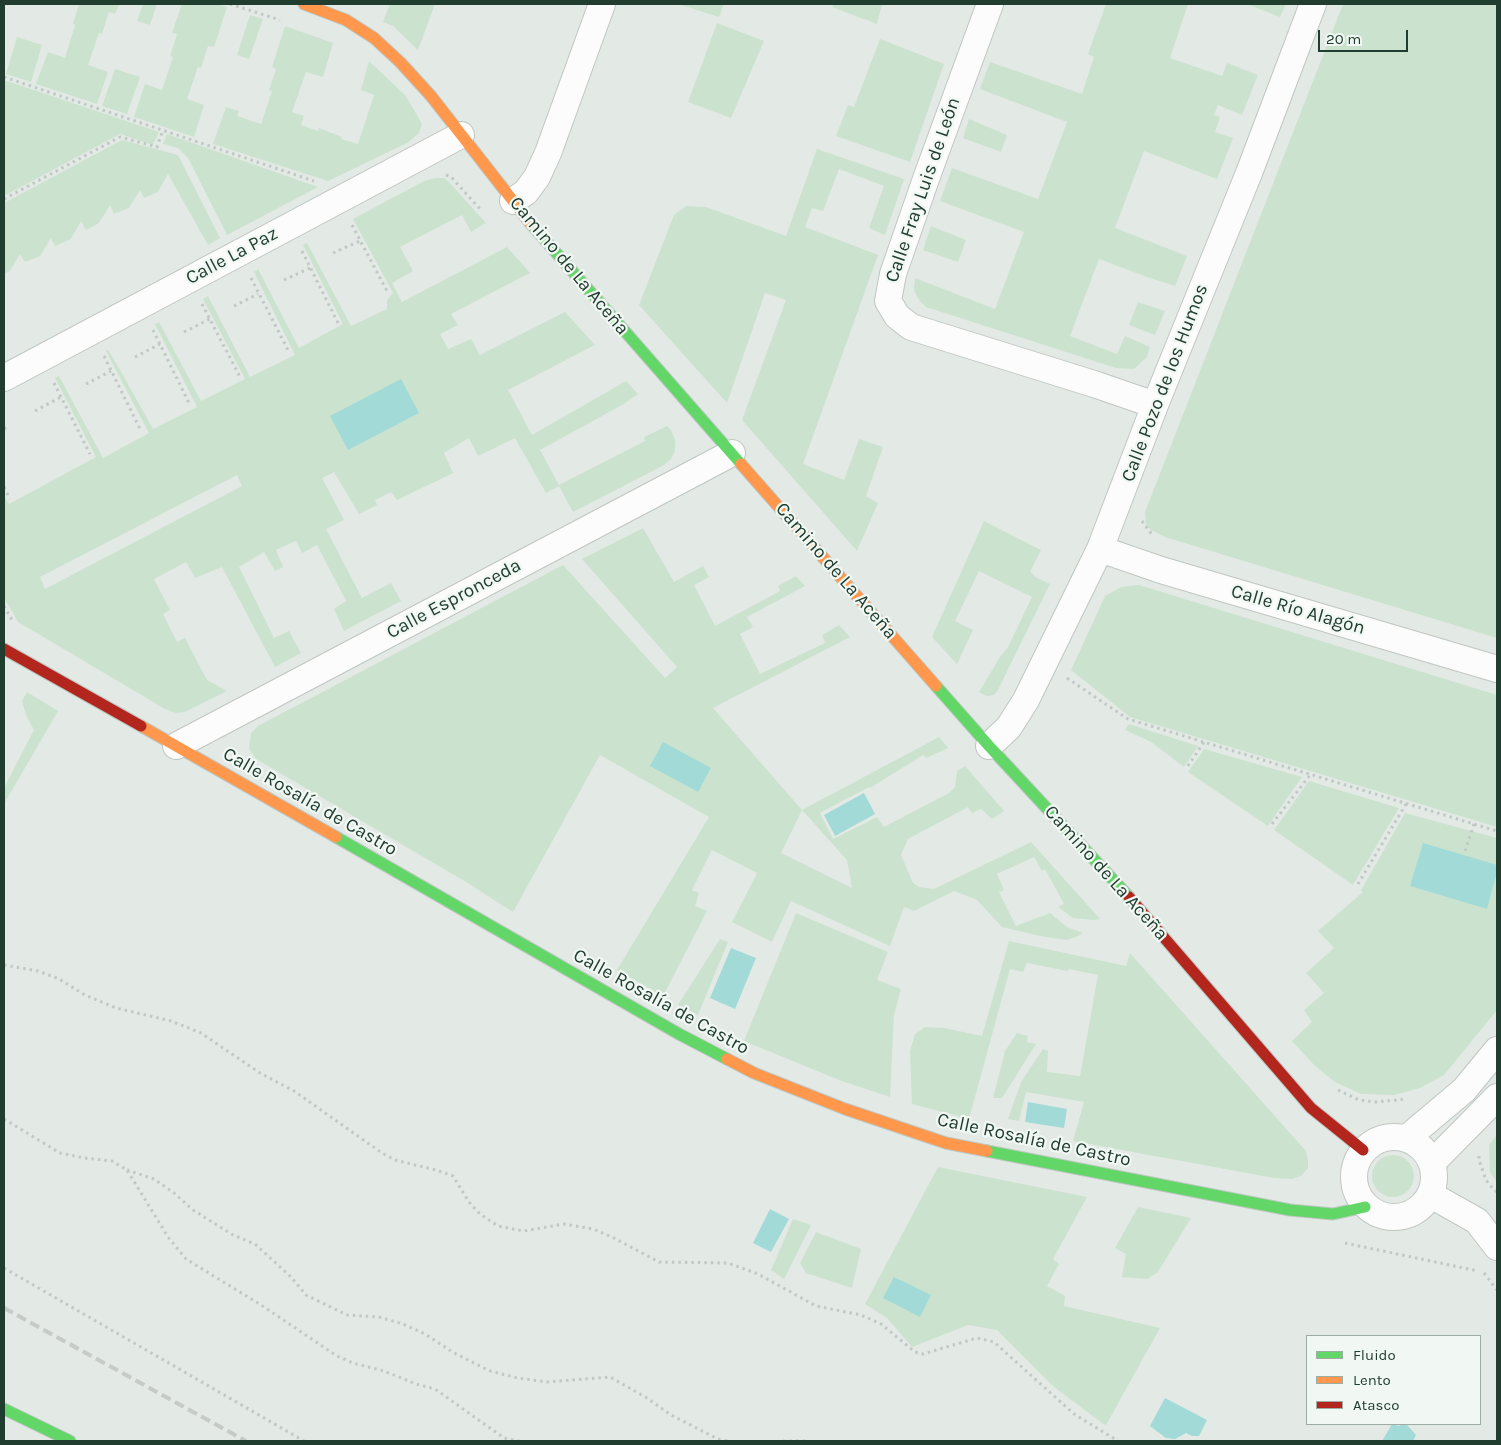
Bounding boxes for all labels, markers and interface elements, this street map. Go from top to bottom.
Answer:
scale bar [1321,20,1411,52]
text: 20 m [1326,30,1361,48]
street label: Calle Fray Luis de León [881,94,965,286]
street label: Camino de La Aceña [504,192,634,340]
street label: Calle La Paz [182,222,282,290]
street label: Calle Pozo de los Humos [1117,281,1213,485]
street label: Camino de La Aceña [770,498,902,644]
street label: Calle Espronceda [383,554,525,644]
street label: Calle Río Alagón [1228,580,1368,640]
street label: Calle Rosalía de Castro [219,743,401,861]
street label: Camino de La Aceña [1039,801,1173,945]
street label: Calle Rosalía de Castro [569,944,753,1060]
street label: Calle Rosalía de Castro [935,1108,1133,1172]
legend [1306,1335,1481,1425]
text: Fluido [1353,1346,1396,1364]
text: Lento [1353,1371,1391,1389]
text: Atasco [1353,1396,1399,1414]

